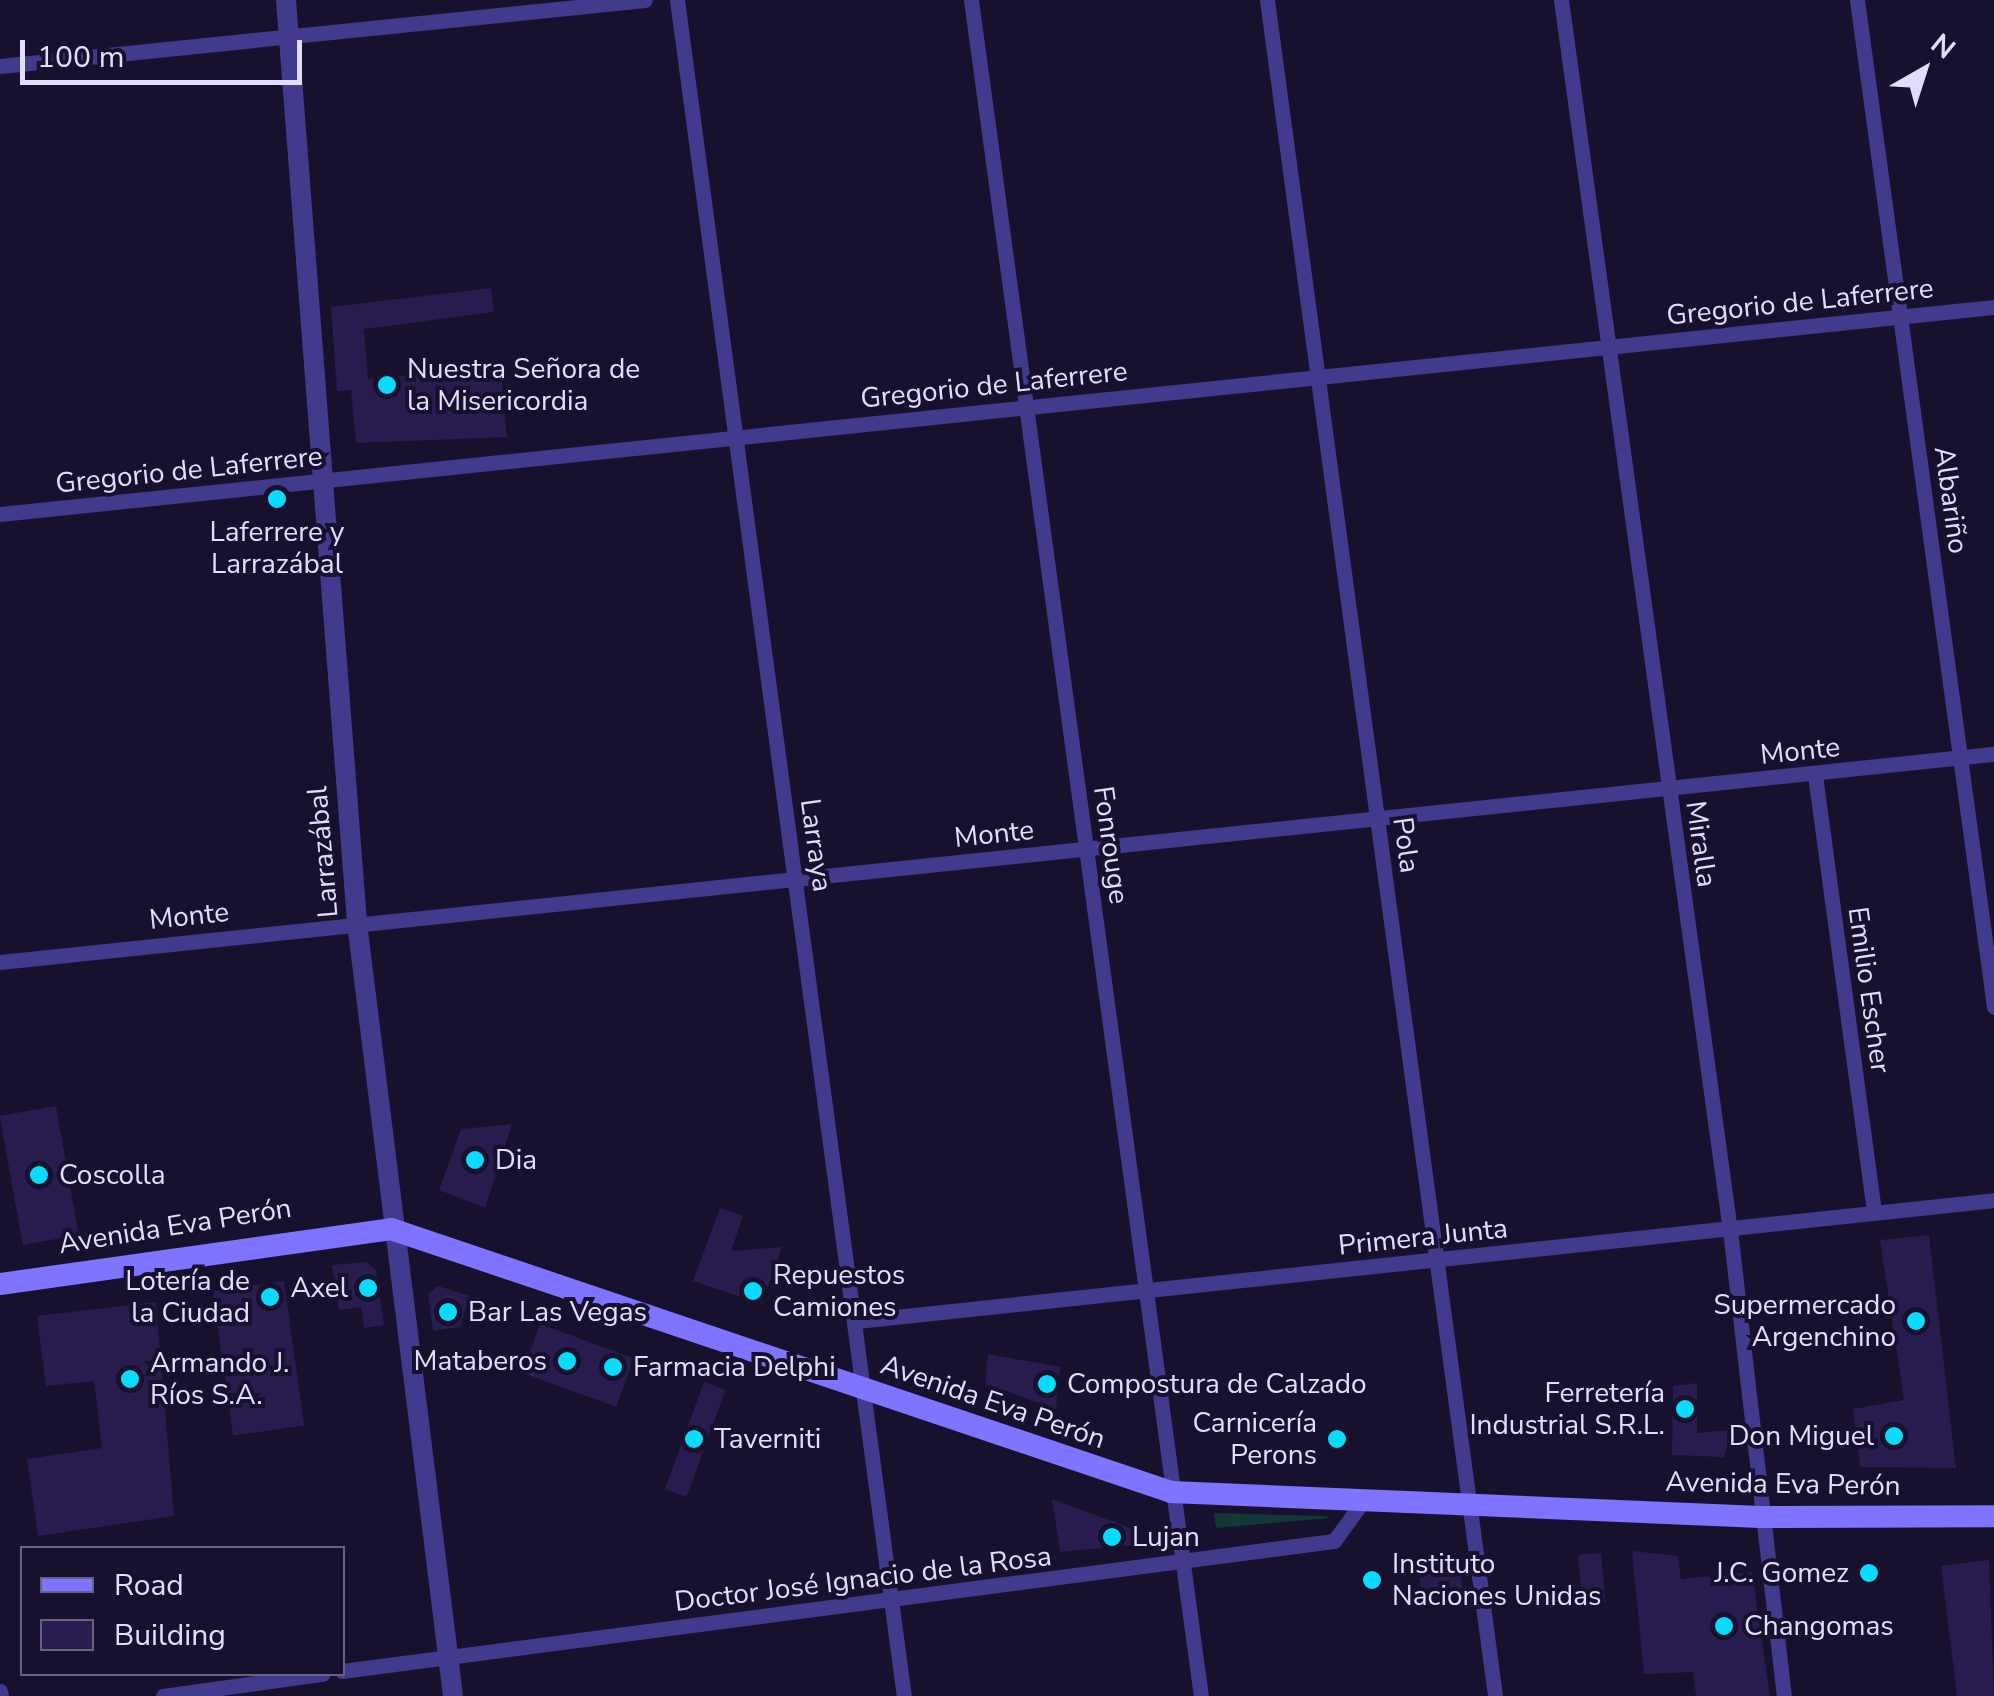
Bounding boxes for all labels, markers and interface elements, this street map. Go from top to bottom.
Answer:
scale bar [25,20,308,82]
north arrow [1874,20,1974,120]
text: N [1923,25,1963,68]
text: 100 m [37,37,124,78]
street label: Gregorio de Laferrere [1665,271,1935,333]
place label: Nuestra Señora de la Misericordia [407,352,640,418]
street label: Gregorio de Laferrere [859,354,1129,416]
marker: Nuestra Señora de la Misericordia [376,374,398,396]
street label: Gregorio de Laferrere [54,439,324,501]
street label: Albariño [1927,444,1975,556]
marker: Laferrere y Larrazábal [266,488,288,510]
place label: Laferrere y Larrazábal [210,515,344,581]
street label: Monte [1758,730,1842,772]
street label: Fonrouge [1086,784,1136,906]
street label: Larrazábal [301,785,345,919]
street label: Larraya [793,796,839,894]
street label: Miralla [1678,799,1724,889]
street label: Monte [952,813,1036,855]
street label: Pola [1385,815,1427,875]
street label: Monte [147,895,231,937]
street label: Emilio Escher [1841,905,1897,1075]
place label: Dia [495,1143,537,1177]
marker: Dia [464,1149,486,1171]
place label: Coscolla [59,1158,166,1192]
marker: Coscolla [28,1164,50,1186]
street label: Avenida Eva Perón [56,1191,294,1261]
street label: Primera Junta [1337,1211,1509,1263]
place label: Repuestos Camiones [773,1258,905,1324]
place label: Lotería de la Ciudad [125,1264,250,1330]
place label: Axel [291,1271,348,1305]
marker: Axel [357,1277,379,1299]
marker: Repuestos Camiones [742,1280,764,1302]
marker: Lotería de la Ciudad [259,1286,281,1308]
place label: Supermercado Argenchino [1714,1288,1896,1354]
place label: Bar Las Vegas [468,1295,647,1329]
marker: Bar Las Vegas [437,1301,459,1323]
marker: Supermercado Argenchino [1905,1310,1927,1332]
place label: Mataberos [413,1344,547,1378]
place label: Armando J. Ríos S.A. [150,1346,289,1412]
street label: Avenida Eva Perón [876,1348,1110,1456]
marker: Mataberos [556,1350,578,1372]
place label: Farmacia Delphi [633,1350,836,1384]
marker: Farmacia Delphi [602,1356,624,1378]
place label: Compostura de Calzado [1067,1367,1367,1401]
marker: Armando J. Ríos S.A. [119,1368,141,1390]
marker: Compostura de Calzado [1036,1373,1058,1395]
place label: Ferretería Industrial S.R.L. [1469,1376,1665,1442]
marker: Ferretería Industrial S.R.L. [1674,1398,1696,1420]
place label: Carnicería Perons [1192,1406,1317,1472]
place label: Don Miguel [1729,1419,1874,1453]
place label: Taverniti [714,1422,821,1456]
marker: Don Miguel [1883,1425,1905,1447]
marker: Taverniti [683,1428,705,1450]
marker: Carnicería Perons [1326,1428,1348,1450]
street label: Avenida Eva Perón [1665,1465,1901,1503]
place label: Lujan [1132,1520,1200,1554]
marker: Lujan [1101,1526,1123,1548]
street label: Doctor José Ignacio de la Rosa [673,1539,1053,1619]
legend [20,1546,345,1676]
place label: Instituto Naciones Unidas [1392,1547,1601,1613]
place label: J.C. Gomez [1715,1556,1849,1590]
marker: J.C. Gomez [1858,1562,1880,1584]
text: Road [114,1565,184,1606]
marker: Instituto Naciones Unidas [1361,1569,1383,1591]
place label: Changomas [1744,1609,1894,1643]
text: Building [114,1615,226,1656]
marker: Changomas [1713,1615,1735,1637]

